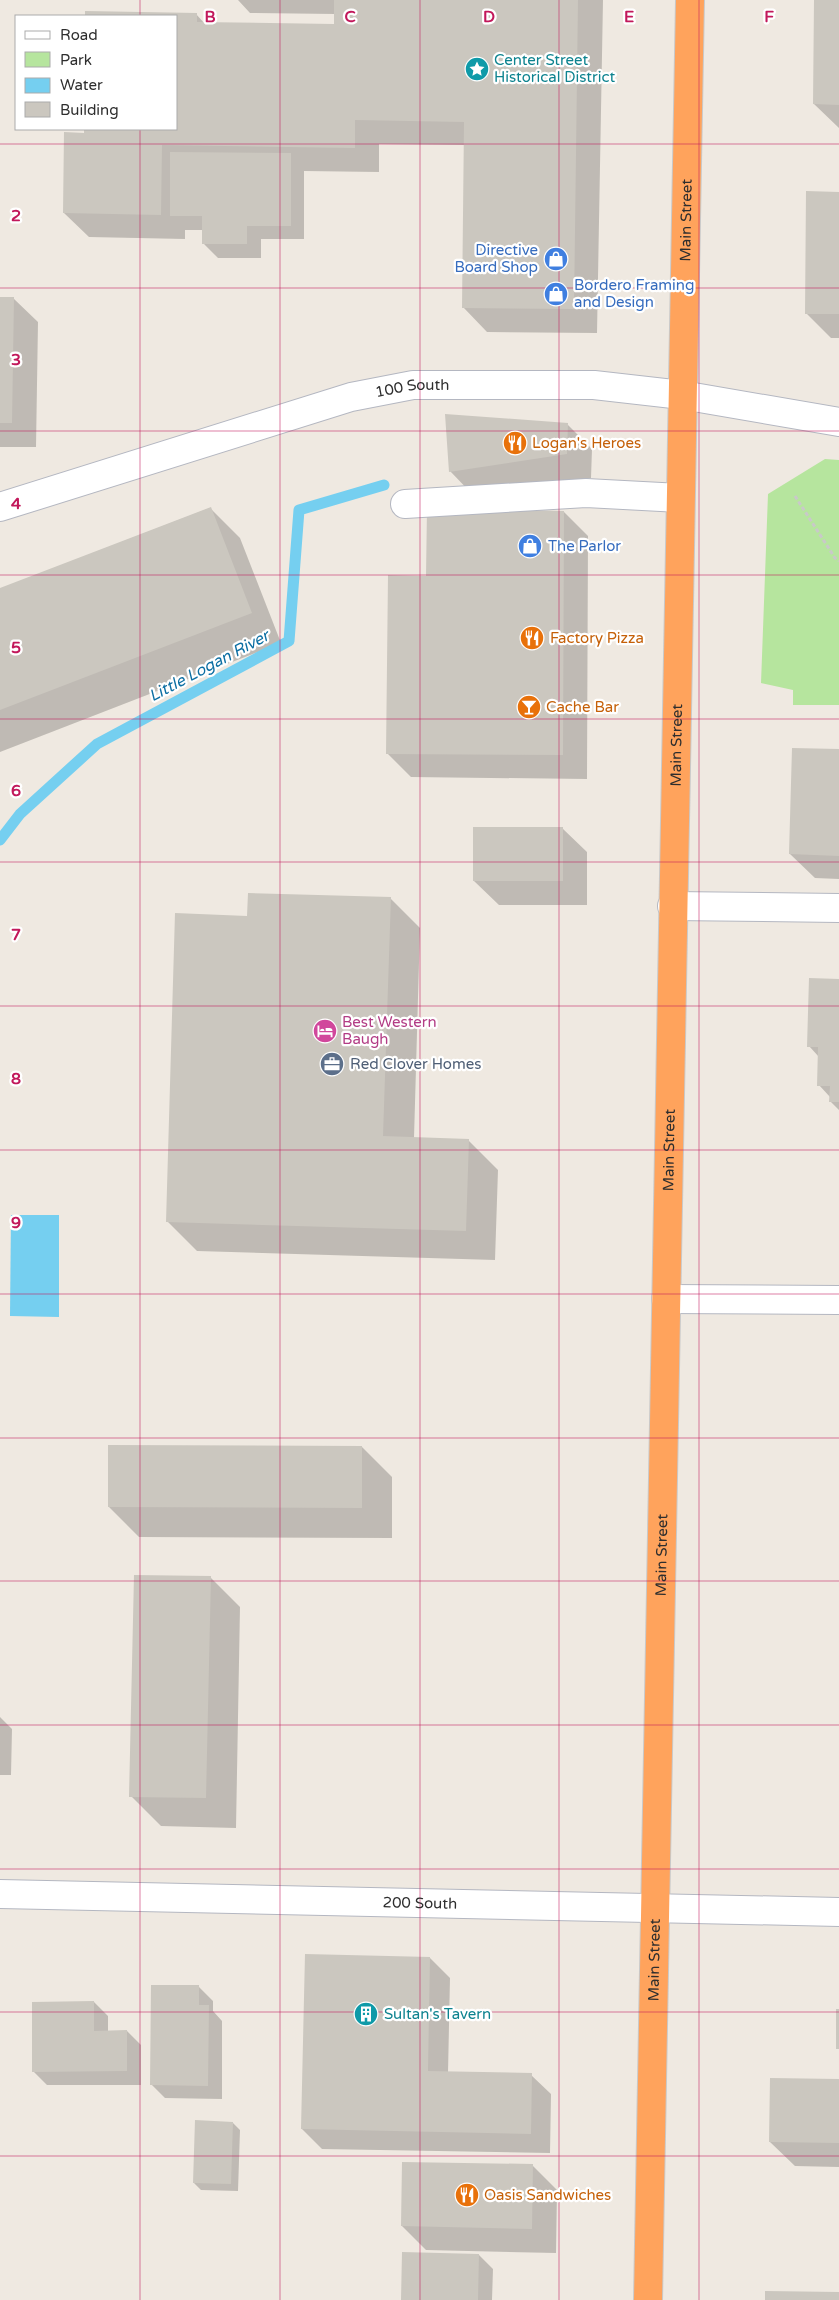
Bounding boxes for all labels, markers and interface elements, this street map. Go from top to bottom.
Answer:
text: B [204,7,216,27]
text: C [344,7,356,27]
text: D [483,7,495,27]
text: E [624,7,634,27]
text: F [764,7,774,27]
legend [15,15,178,130]
text: Road [60,26,98,44]
text: Park [60,51,92,69]
place label: Center Street Historical District [494,51,616,86]
place icon: Center Street Historical District [464,56,490,82]
text: Water [60,76,103,94]
text: Building [60,101,119,119]
street label: Main Street [676,179,696,262]
text: 2 [11,206,21,226]
place label: Directive Board Shop [454,241,538,276]
shop icon: Directive Board Shop [543,246,569,272]
place label: Bordero Framing and Design [574,276,694,311]
shop icon: Bordero Framing and Design [543,281,569,307]
text: 3 [11,350,21,370]
street label: 100 South [374,376,449,401]
restaurant icon: Logan's Heroes [502,430,528,456]
place label: Logan's Heroes [532,434,641,452]
text: 4 [11,494,21,514]
shop icon: The Parlor [517,533,543,559]
place label: The Parlor [548,537,621,555]
water label: Little Logan River [145,625,274,706]
restaurant icon: Factory Pizza [519,625,545,651]
place label: Factory Pizza [550,629,644,647]
text: 5 [11,638,21,658]
bar icon: Cache Bar [516,694,542,720]
place label: Cache Bar [546,698,619,716]
street label: Main Street [667,704,686,787]
text: 6 [11,781,21,801]
text: 7 [11,925,21,945]
place label: Best Western Baugh [342,1013,437,1048]
hotel icon: Best Western Baugh [312,1018,338,1044]
office icon: Red Clover Homes [319,1051,345,1077]
place label: Red Clover Homes [350,1055,481,1073]
text: 8 [11,1069,21,1089]
street label: Main Street [659,1108,679,1192]
text: 9 [11,1213,21,1233]
street label: Main Street [652,1513,671,1597]
street label: 200 South [382,1893,457,1913]
street label: Main Street [644,1918,664,2002]
building icon: Sultan's Tavern [353,2001,379,2027]
place label: Sultan's Tavern [384,2005,491,2023]
restaurant icon: Oasis Sandwiches [454,2182,480,2208]
place label: Oasis Sandwiches [484,2186,611,2204]

